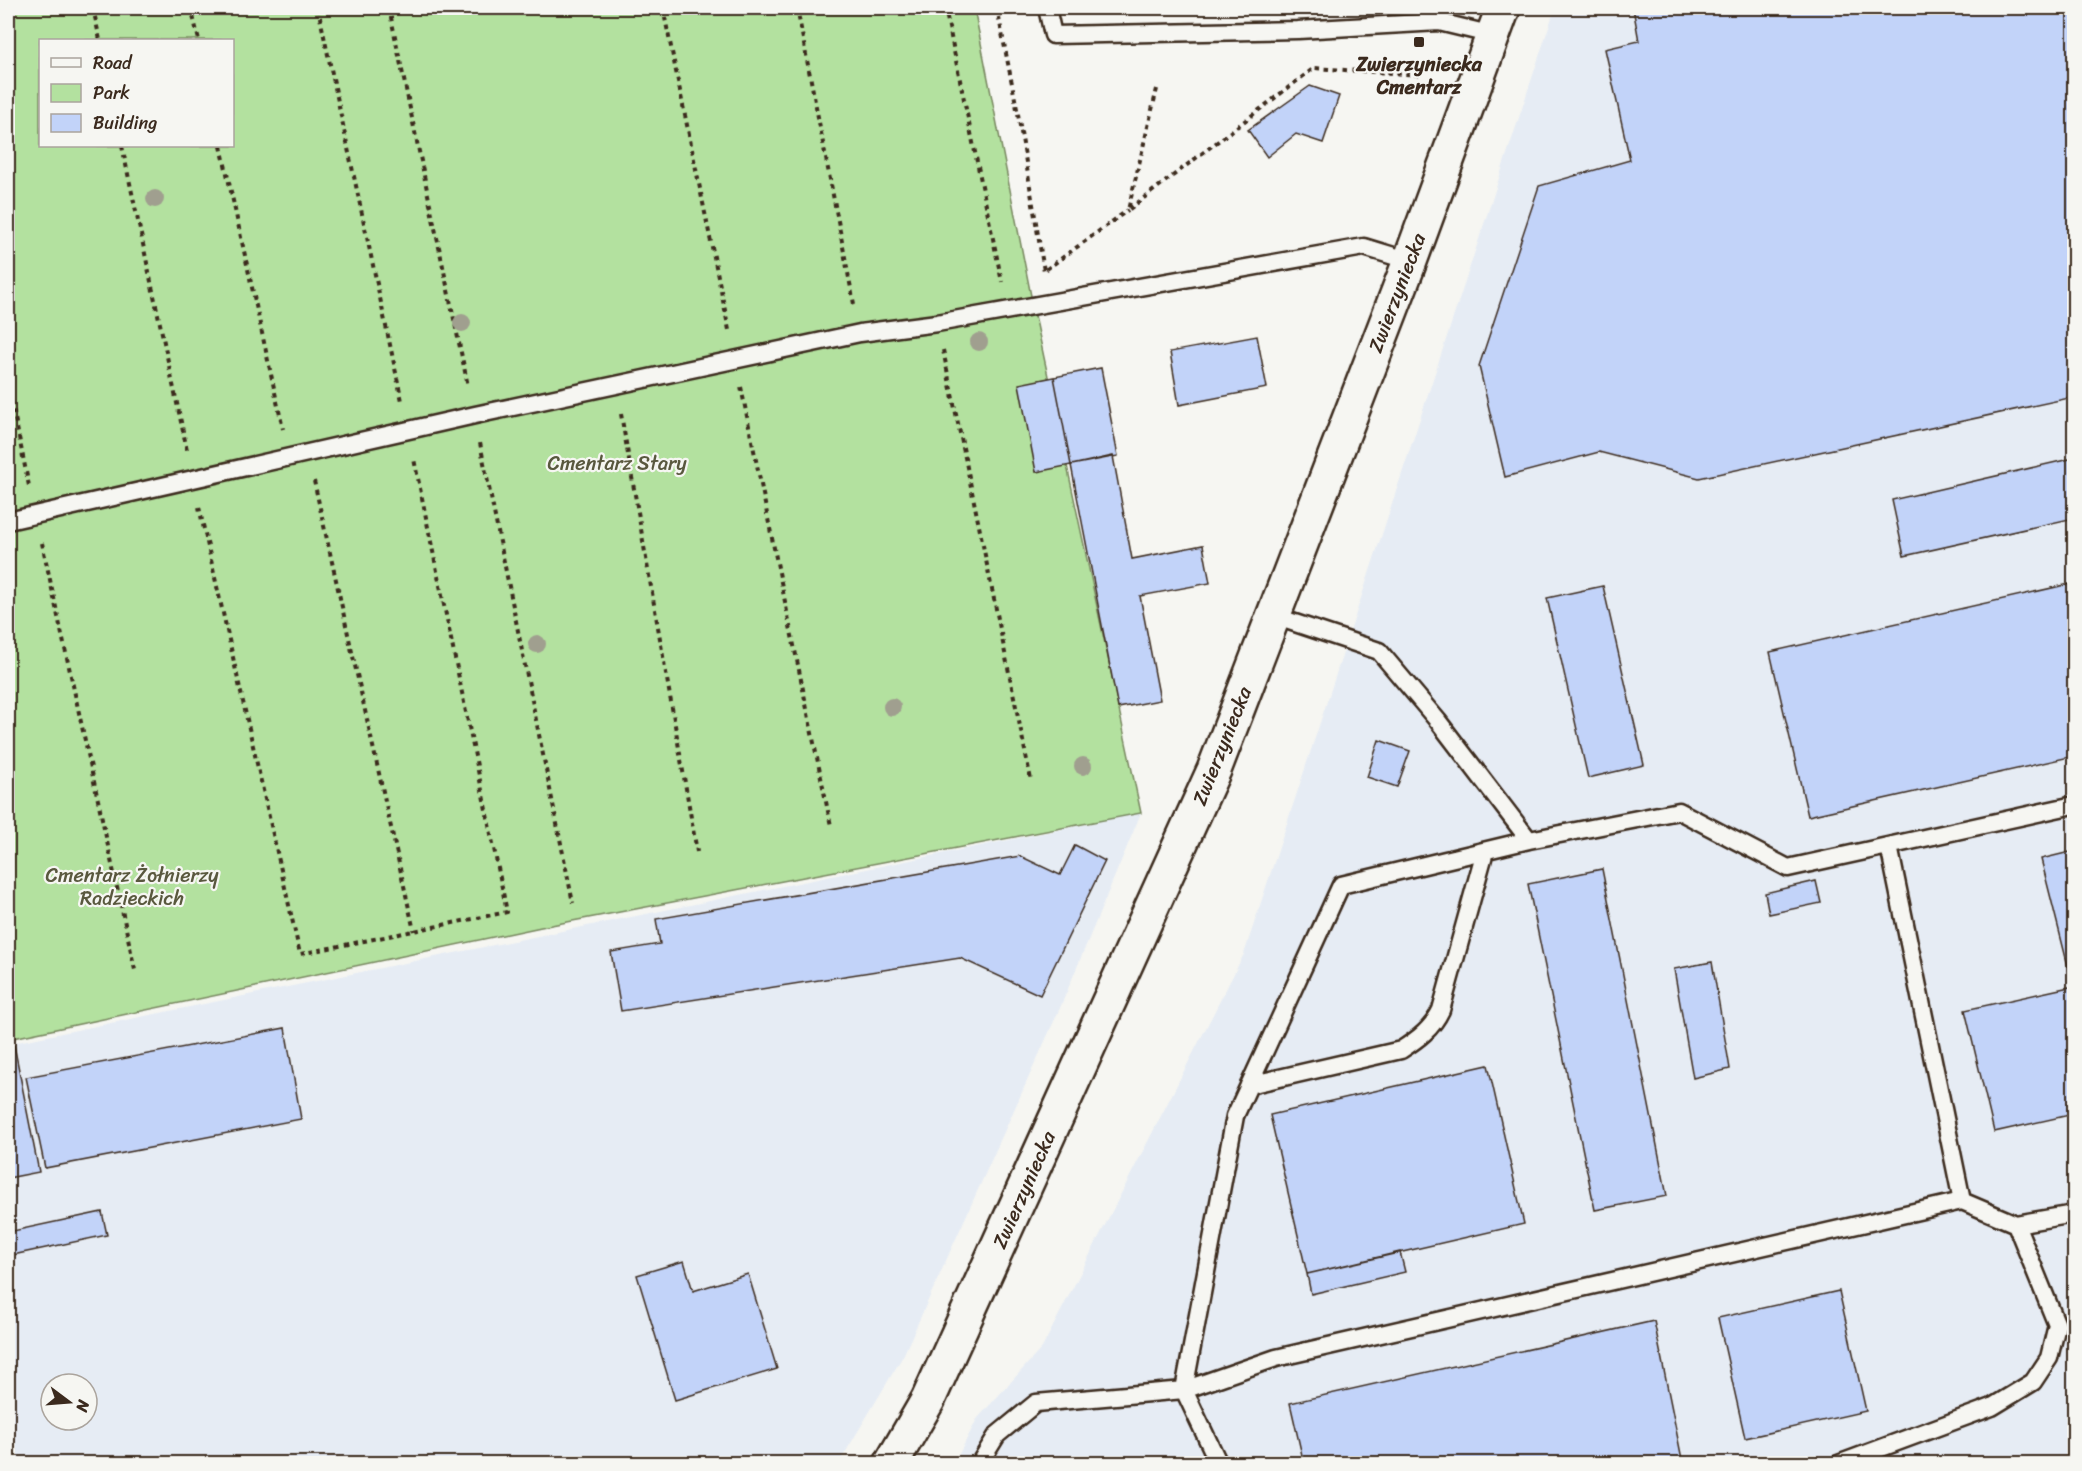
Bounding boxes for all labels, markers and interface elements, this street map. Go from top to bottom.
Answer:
marker: Zwierzyniecka Cmentarz [1412,35,1426,49]
legend [39,39,234,147]
text: Road [93,47,133,79]
place label: Zwierzyniecka Cmentarz [1355,47,1483,105]
text: Park [93,77,130,109]
text: Building [93,107,157,139]
street label: Zwierzyniecka [1358,227,1436,358]
park label: Cmentarz Stary [547,446,687,481]
street label: Zwierzyniecka [1182,680,1262,811]
park label: Cmentarz Żołnierzy Radzieckich [46,858,219,916]
street label: Zwierzyniecka [982,1125,1066,1255]
north arrow [39,1372,99,1432]
text: N [67,1396,99,1416]

